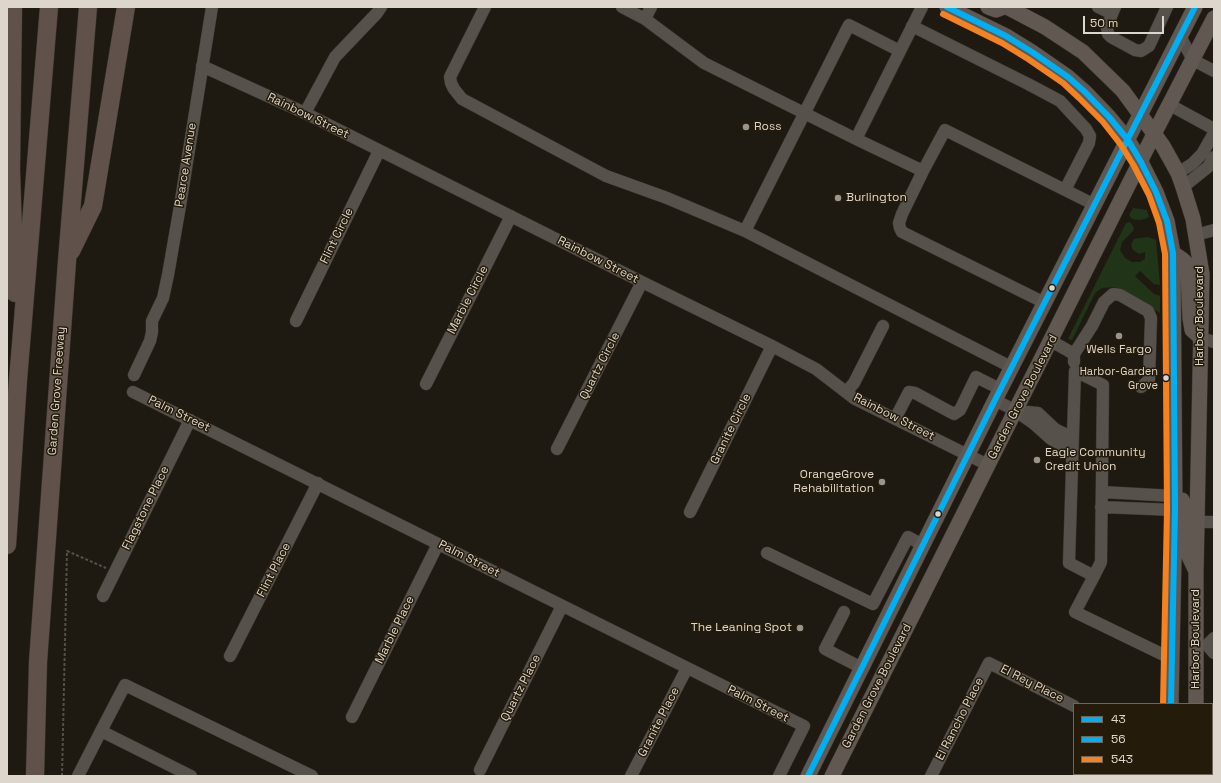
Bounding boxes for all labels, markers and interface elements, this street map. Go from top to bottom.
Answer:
scale bar [1085,8,1166,34]
text: 50 m [1090,15,1118,31]
street label: Rainbow Street [265,90,351,142]
place label: Ross [754,120,782,134]
street label: Pearce Avenue [172,122,200,208]
marker: Ross [741,122,751,132]
place label: Burlington [846,191,907,205]
marker: Burlington [833,193,843,203]
street label: Flint Circle [317,206,357,266]
street label: Rainbow Street [555,233,641,287]
street label: Marble Circle [445,263,491,337]
street label: Harbor Boulevard [1193,266,1207,366]
unlabelled marker [1047,283,1057,293]
street label: Garden Grove Freeway [45,326,69,456]
street label: Quartz Circle [577,330,623,402]
marker: Wells Fargo [1114,331,1124,341]
street label: Garden Grove Boulevard [985,332,1061,462]
place label: Wells Fargo [1086,343,1152,357]
place label: Harbor-Garden Grove [1080,365,1158,391]
marker: Harbor-Garden Grove [1161,373,1171,383]
street label: Rainbow Street [851,390,937,444]
street label: Granite Circle [708,391,754,467]
street label: Palm Street [146,393,212,435]
place label: Eagle Community Credit Union [1045,446,1145,474]
marker: Eagle Community Credit Union [1032,455,1042,465]
street label: Flagstone Place [119,464,173,552]
place label: OrangeGrove Rehabilitation [793,468,874,496]
marker: OrangeGrove Rehabilitation [877,477,887,487]
unlabelled marker [933,509,943,519]
street label: Palm Street [436,537,502,581]
street label: Flint Place [254,540,294,600]
street label: Harbor Boulevard [1189,589,1203,689]
street label: Marble Place [372,594,418,666]
place label: The Leaning Spot [691,621,792,635]
street label: Garden Grove Boulevard [839,621,915,751]
marker: The Leaning Spot [795,623,805,633]
street label: Quartz Place [498,652,544,724]
street label: El Rey Place [998,662,1066,706]
street label: El Rancho Place [933,675,987,763]
street label: Palm Street [725,682,791,726]
street label: Granite Place [635,685,683,759]
legend [1073,703,1213,775]
text: 43 [1111,711,1126,727]
text: 56 [1111,731,1126,747]
text: 543 [1111,751,1133,767]

